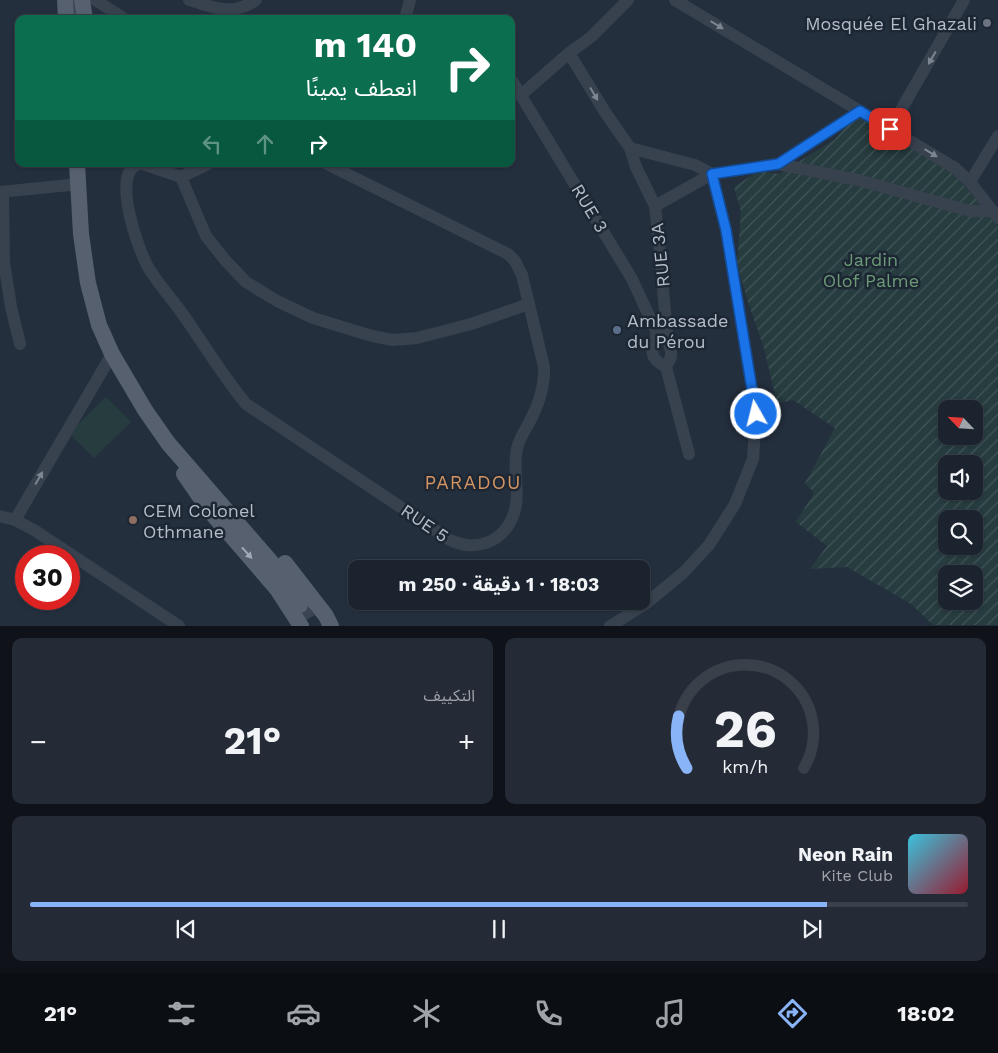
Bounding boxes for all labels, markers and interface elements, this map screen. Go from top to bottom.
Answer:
place label: Mosquée El Ghazali [805,13,977,34]
marker: Mosquée El Ghazali [981,17,993,29]
one-way arrow [710,20,723,29]
text: 140 m [314,24,417,66]
icon: right [435,35,500,100]
one-way arrow [927,51,936,64]
text: انعطف يمينًا [306,76,417,101]
one-way arrow [590,88,599,101]
pin [869,108,911,150]
icon: arrive [876,115,904,143]
icon: left [198,130,226,158]
icon: ahead [251,130,279,158]
icon: right [304,130,332,158]
one-way arrow [925,149,938,158]
street label: RUE 3 [567,180,613,236]
street label: RUE 3A [646,222,674,288]
park label: Jardin Olof Palme [823,249,919,291]
place label: Ambassade du Pérou [627,310,728,352]
marker: Ambassade du Pérou [611,324,623,336]
position arrow [729,387,781,439]
north arrow [938,400,982,445]
map controls [938,400,983,610]
button: sound [938,455,983,500]
one-way arrow [34,471,43,484]
district label: PARADOU [425,471,521,494]
place label: CEM Colonel Othmane [143,500,255,542]
street label: RUE 5 [397,500,453,546]
button: search [938,510,983,555]
marker: CEM Colonel Othmane [127,514,139,526]
speed limit sign: 30 [15,545,80,610]
one-way arrow [241,547,253,559]
button: layers [938,565,983,610]
text: 18:03 · 1 دقيقة · 250 m [399,573,599,596]
text: التكييف [423,686,475,705]
text: 26 [714,699,777,760]
text: 21° [224,719,281,763]
text: − [30,725,47,758]
text: + [458,725,475,758]
text: km/h [722,756,769,777]
text: Neon Rain [798,843,893,866]
text: Kite Club [821,866,893,885]
icon: previous [172,915,200,943]
icon: pause [485,915,513,943]
icon: next [798,915,826,943]
icon: filters [164,996,199,1031]
icon: car [286,996,321,1031]
icon: climate [409,996,444,1031]
icon: phone [531,996,566,1031]
icon: music [653,996,688,1031]
icon: directions [775,996,810,1031]
text: 21° [44,1001,77,1026]
text: 18:02 [897,1001,954,1026]

